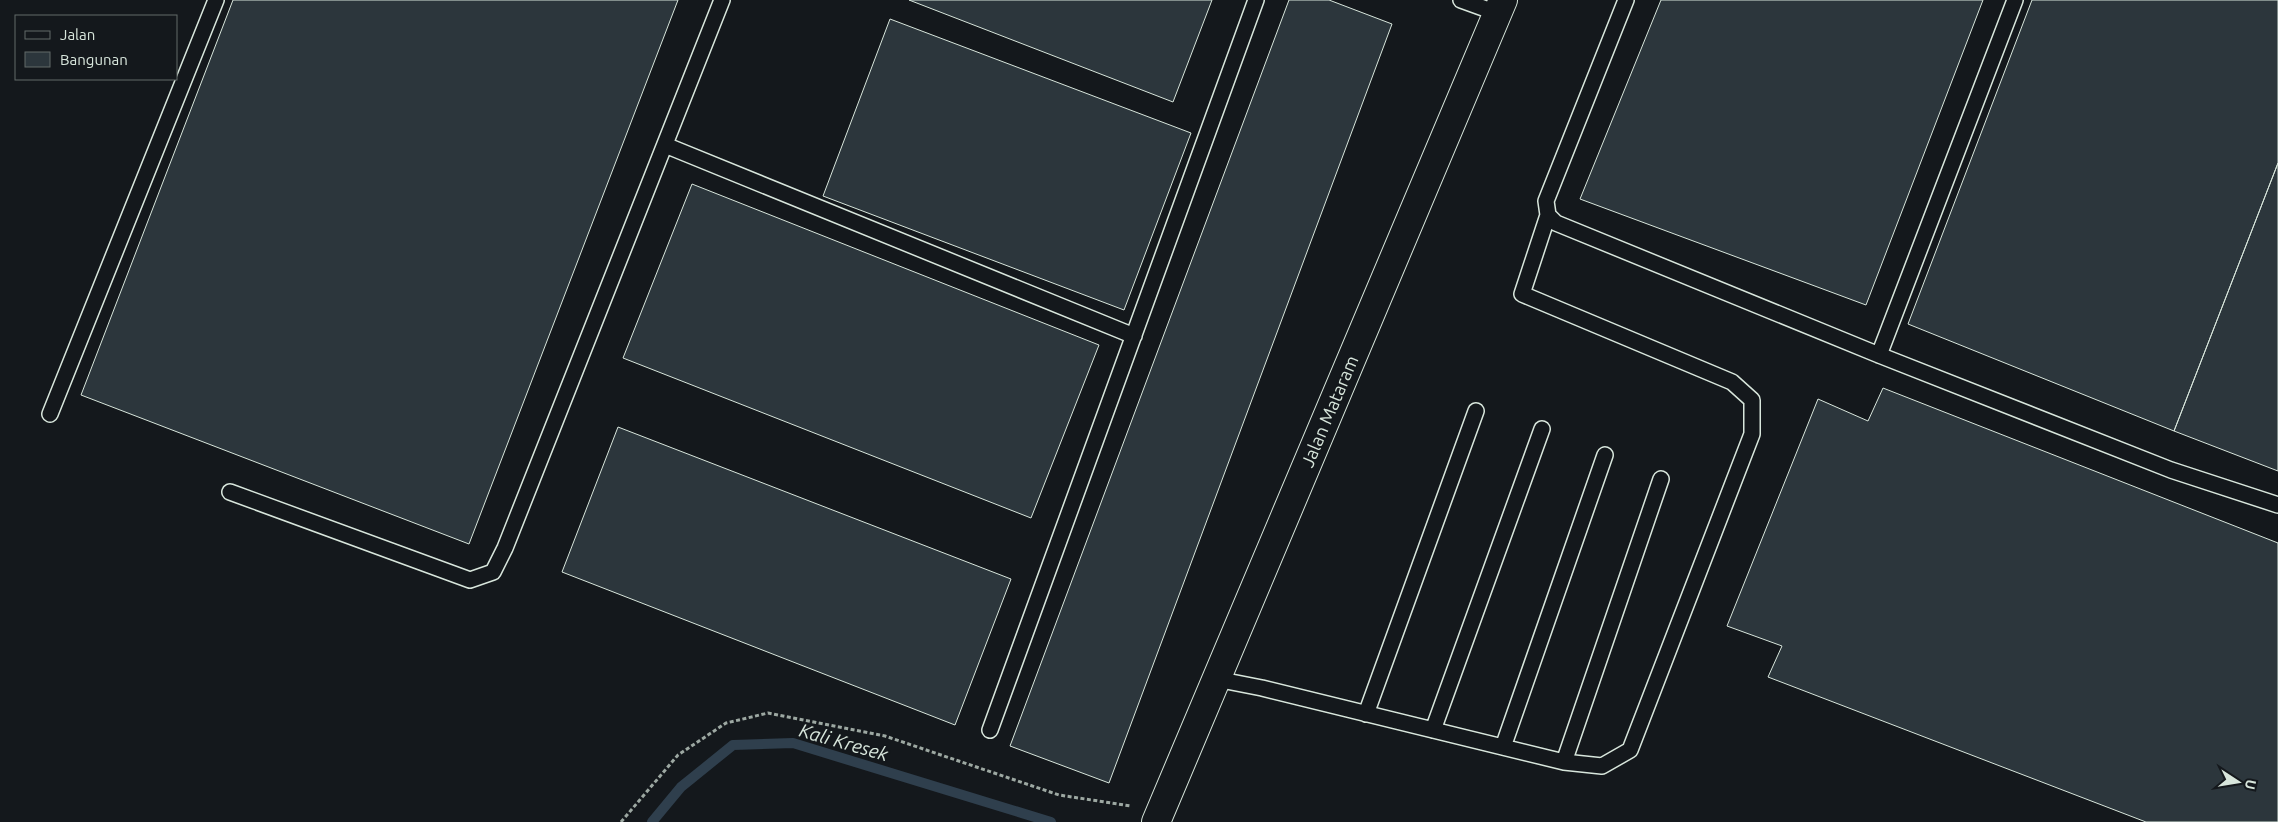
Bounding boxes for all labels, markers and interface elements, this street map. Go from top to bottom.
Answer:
legend [15,15,178,80]
text: Jalan [60,26,95,43]
text: Bangunan [60,51,128,68]
street label: Jalan Mataram [1296,352,1362,470]
water label: Kali Kresek [797,719,891,765]
north arrow [2213,757,2263,807]
text: U [2242,778,2260,791]

